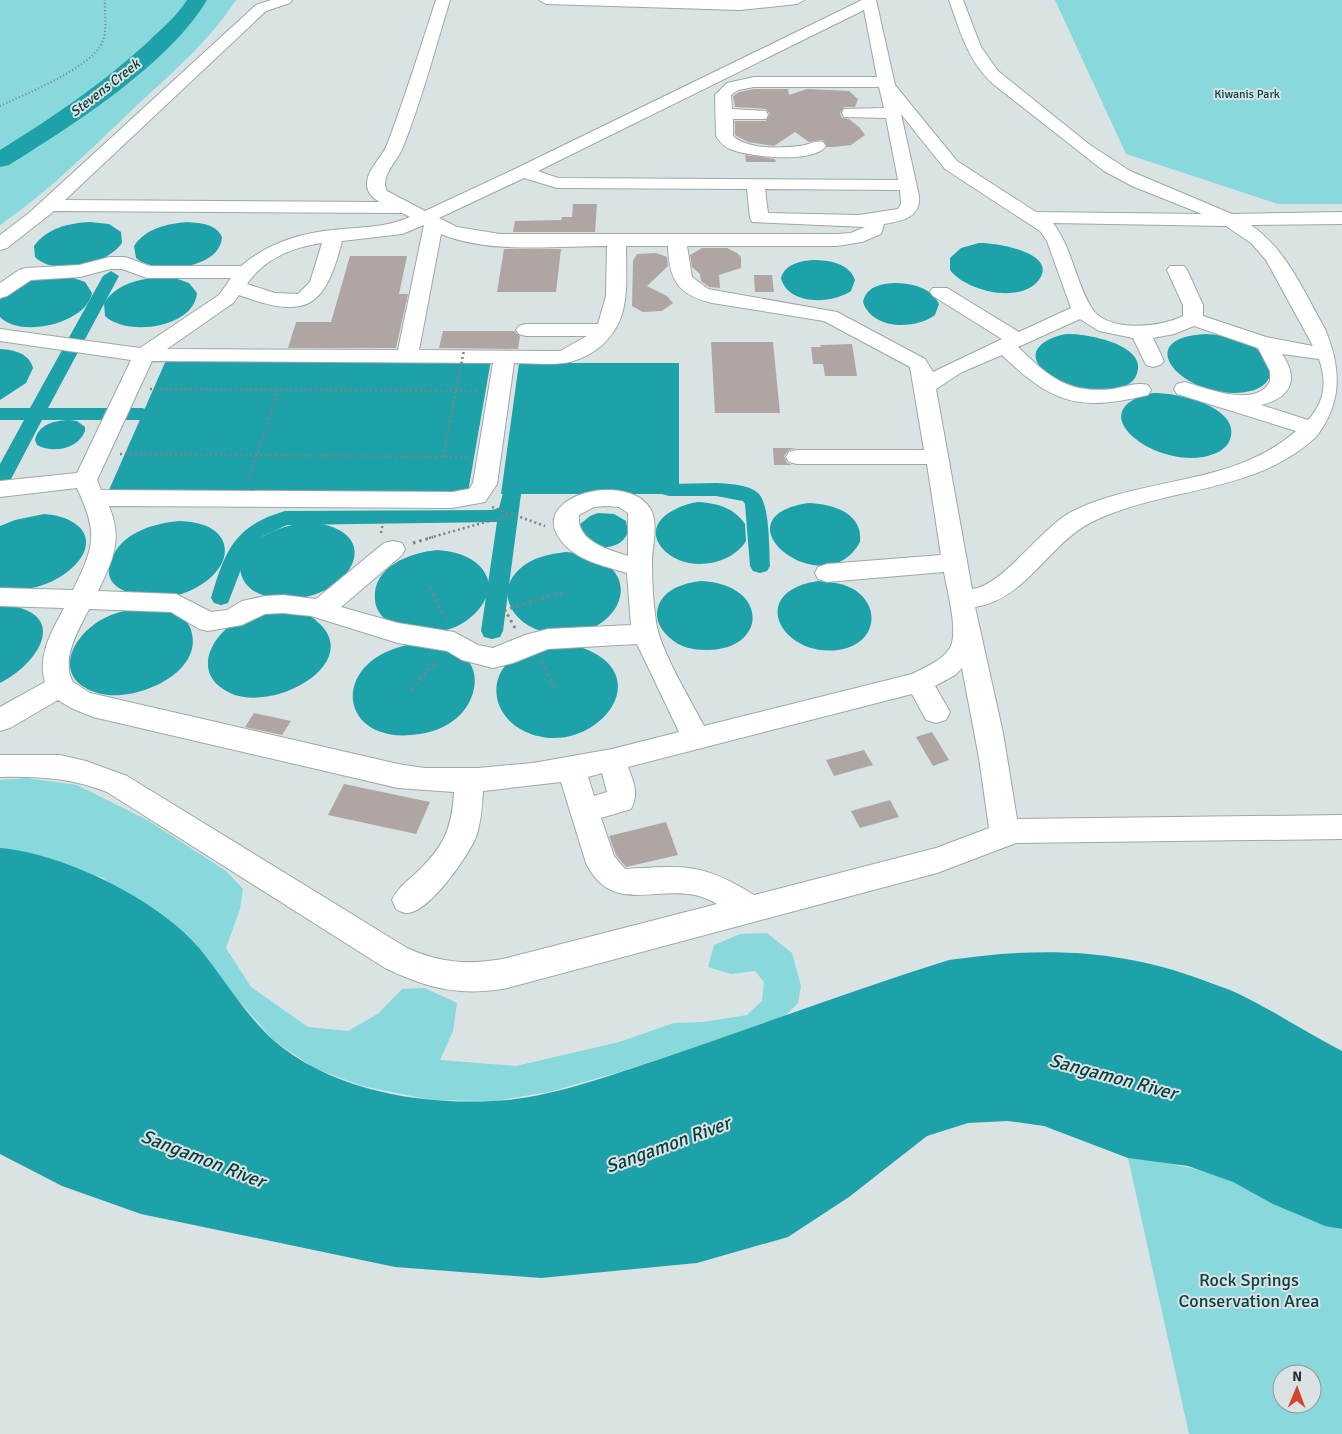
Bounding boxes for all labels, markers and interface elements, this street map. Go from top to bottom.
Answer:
water label: Stevens Creek [67,54,145,121]
park label: Kiwanis Park [1214,87,1280,102]
water label: Sangamon River [1047,1048,1182,1106]
water label: Sangamon River [602,1110,736,1179]
water label: Sangamon River [138,1124,271,1195]
park label: Rock Springs Conservation Area [1179,1269,1319,1312]
north arrow [1272,1364,1322,1414]
text: N [1292,1368,1302,1385]

